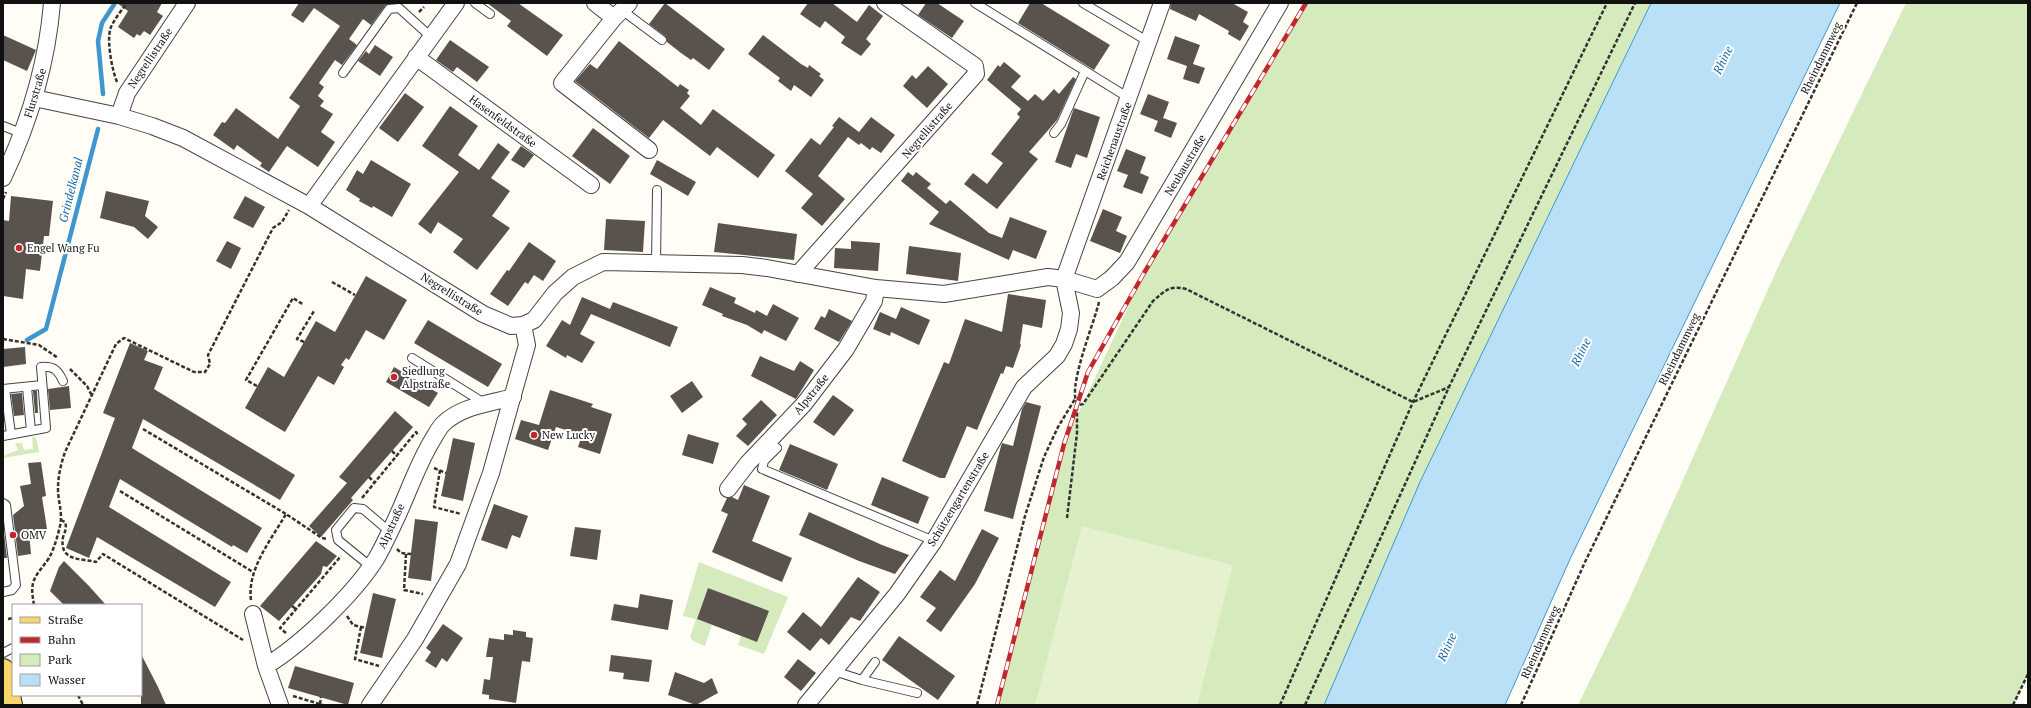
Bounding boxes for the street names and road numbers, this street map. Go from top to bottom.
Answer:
street label: Rheindammweg [1797,19,1845,96]
street label: Negrellistraße [125,25,176,91]
street label: Flurstraße [21,66,49,119]
street label: Hasenfeldstraße [466,92,540,150]
street label: Negrellistraße [899,99,956,161]
street label: Reichenaustraße [1093,99,1135,182]
street label: Neubaustraße [1161,131,1209,198]
street label: Negrellistraße [419,269,486,319]
street label: Rheindammweg [1655,310,1703,387]
street label: Alpstraße [790,370,832,417]
street label: Schützengartenstraße [924,449,992,549]
street label: Alpstraße [374,501,408,551]
street label: Rheindammweg [1518,603,1562,681]

